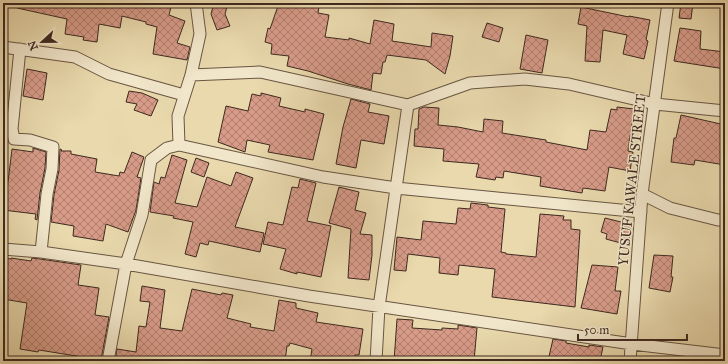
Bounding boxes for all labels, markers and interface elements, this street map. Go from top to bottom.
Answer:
north arrow [22,22,62,62]
text: N [25,38,41,52]
street label: YUSUF KAWALE STREET [615,93,650,267]
scale bar [578,316,687,342]
text: 50 m [584,323,609,337]

